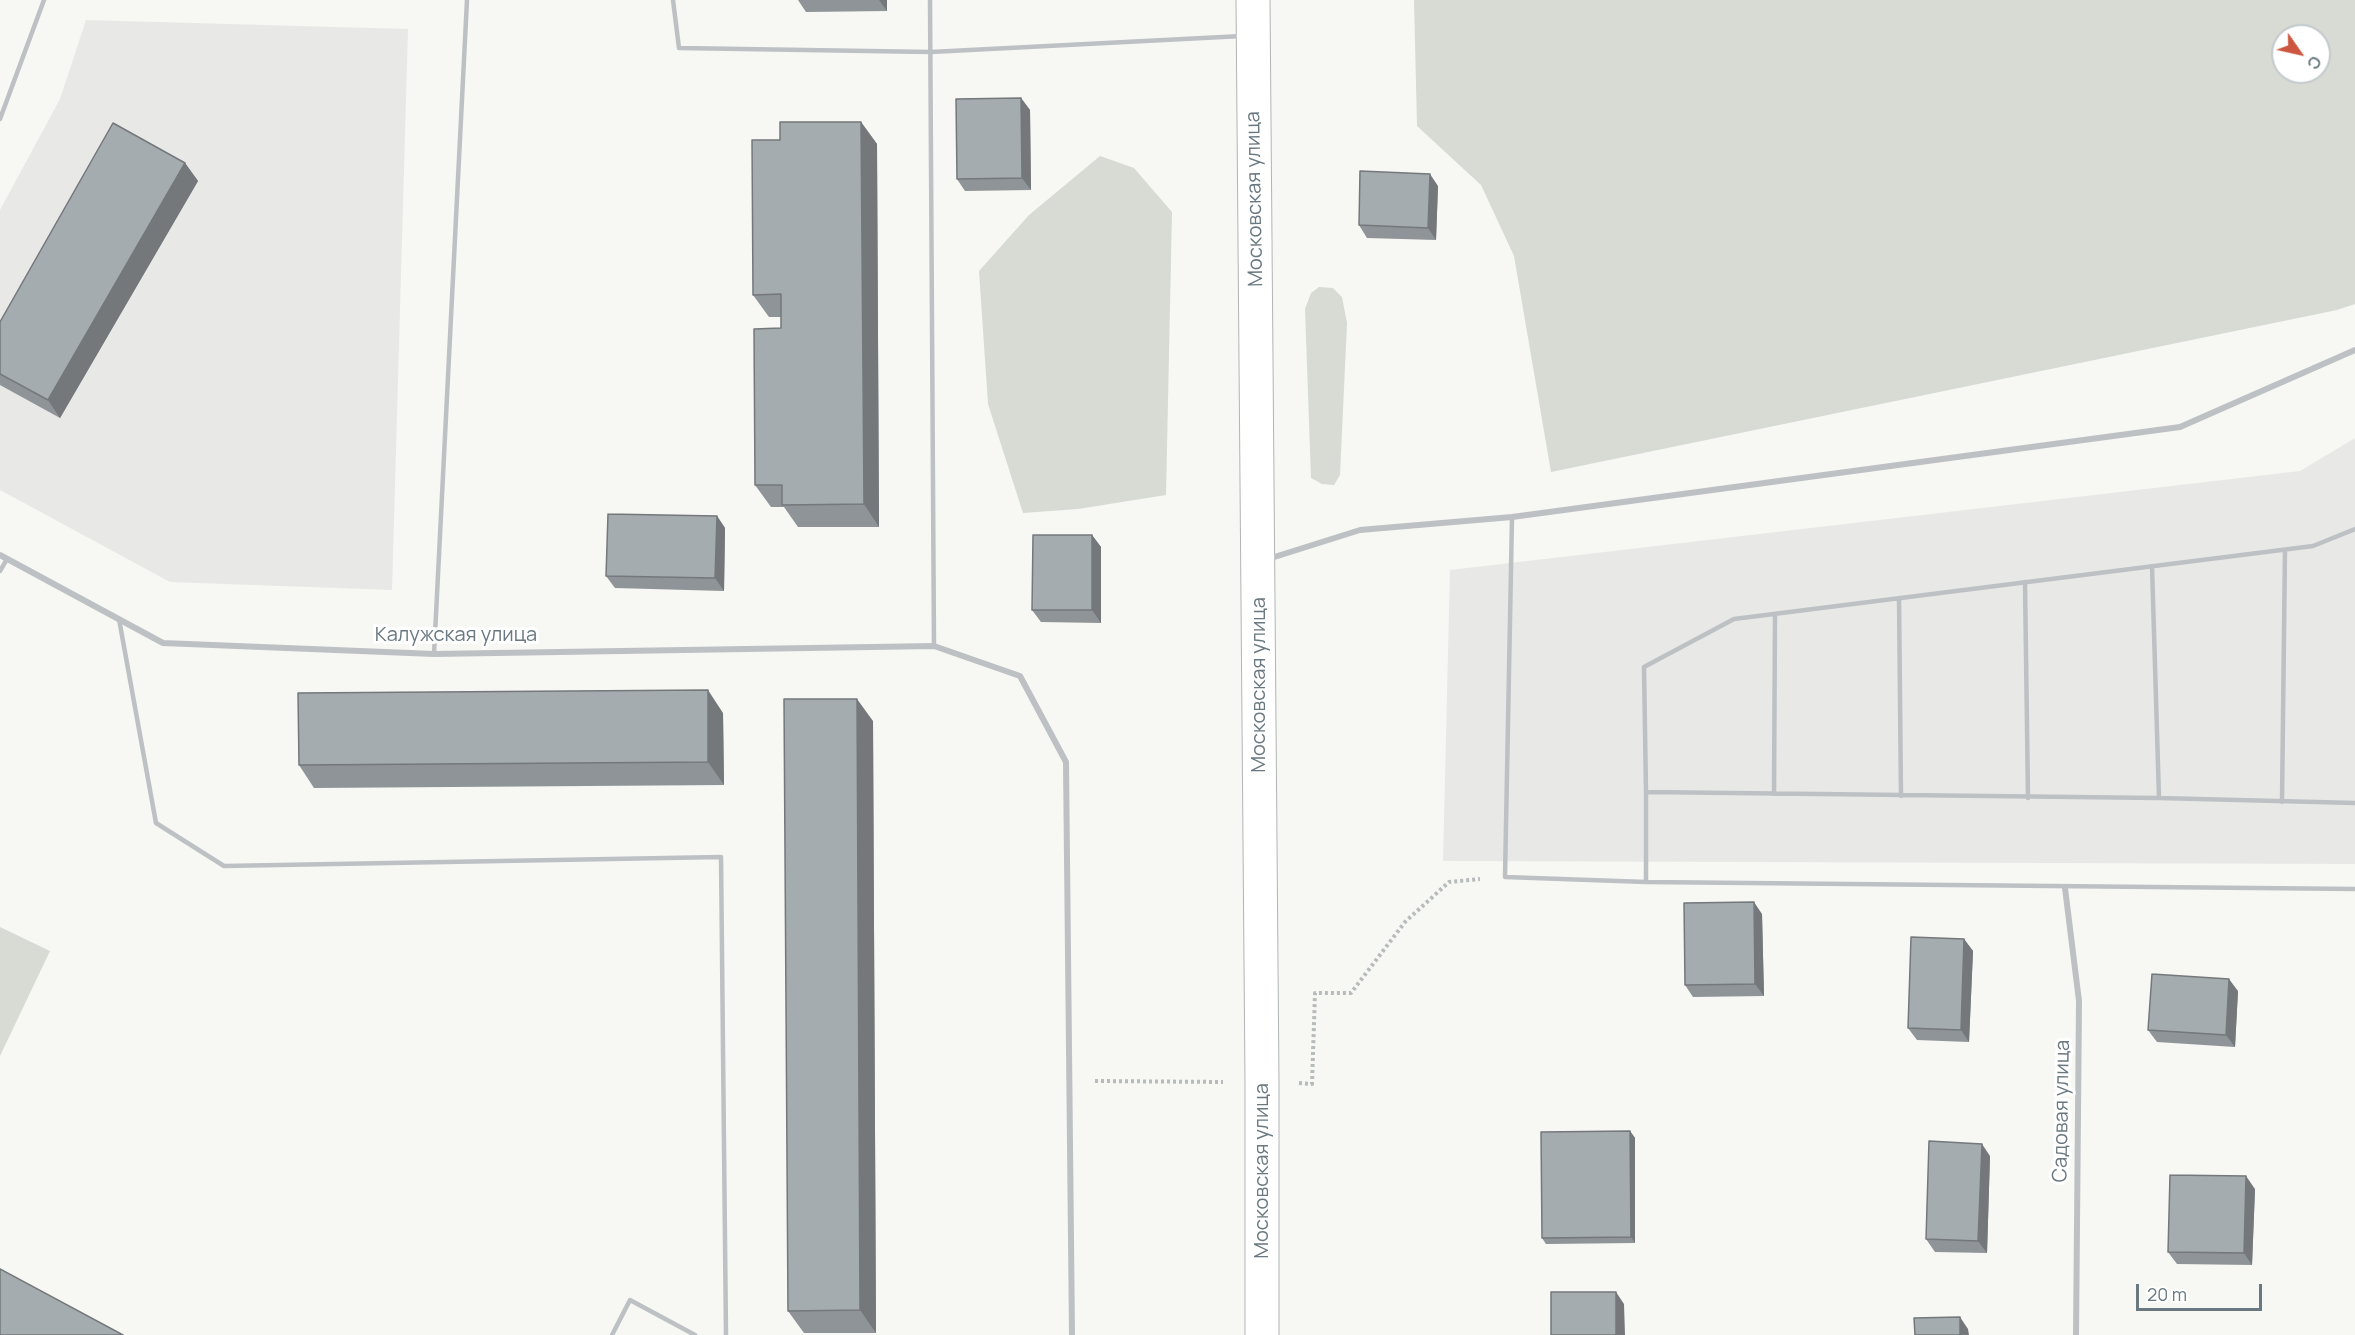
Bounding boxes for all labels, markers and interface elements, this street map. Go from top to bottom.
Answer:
north arrow [2271,24,2331,84]
text: С [2302,52,2327,74]
street label: Московская улица [1241,111,1269,287]
street label: Московская улица [1247,597,1271,773]
street label: Калужская улица [375,623,537,647]
street label: Садовая улица [2049,1040,2075,1182]
street label: Московская улица [1250,1083,1274,1259]
scale bar [2139,1272,2265,1310]
text: 20 m [2147,1282,2187,1306]

